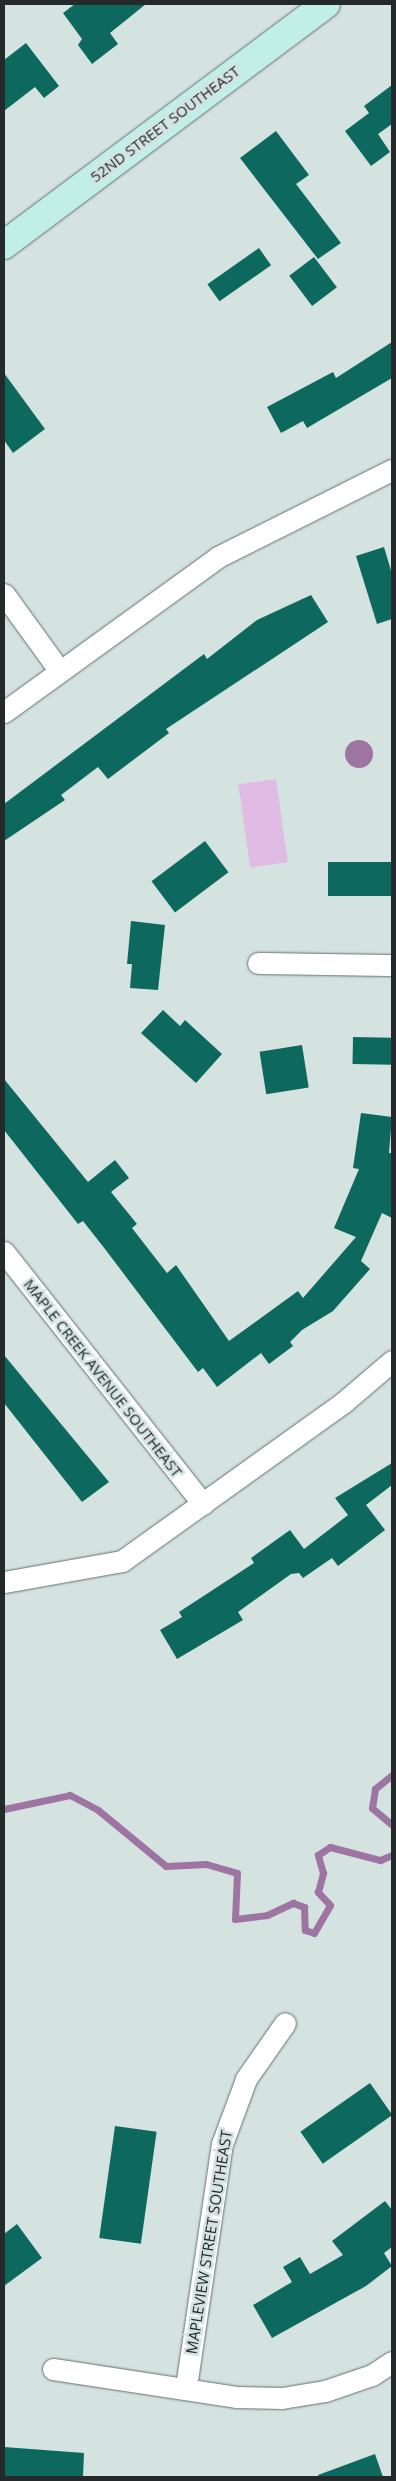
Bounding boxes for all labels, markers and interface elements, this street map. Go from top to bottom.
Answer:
street label: 52ND STREET SOUTHEAST [87,62,243,186]
street label: MAPLE CREEK AVENUE SOUTHEAST [20,1275,186,1481]
street label: MAPLEVIEW STREET SOUTHEAST [182,2129,236,2355]

